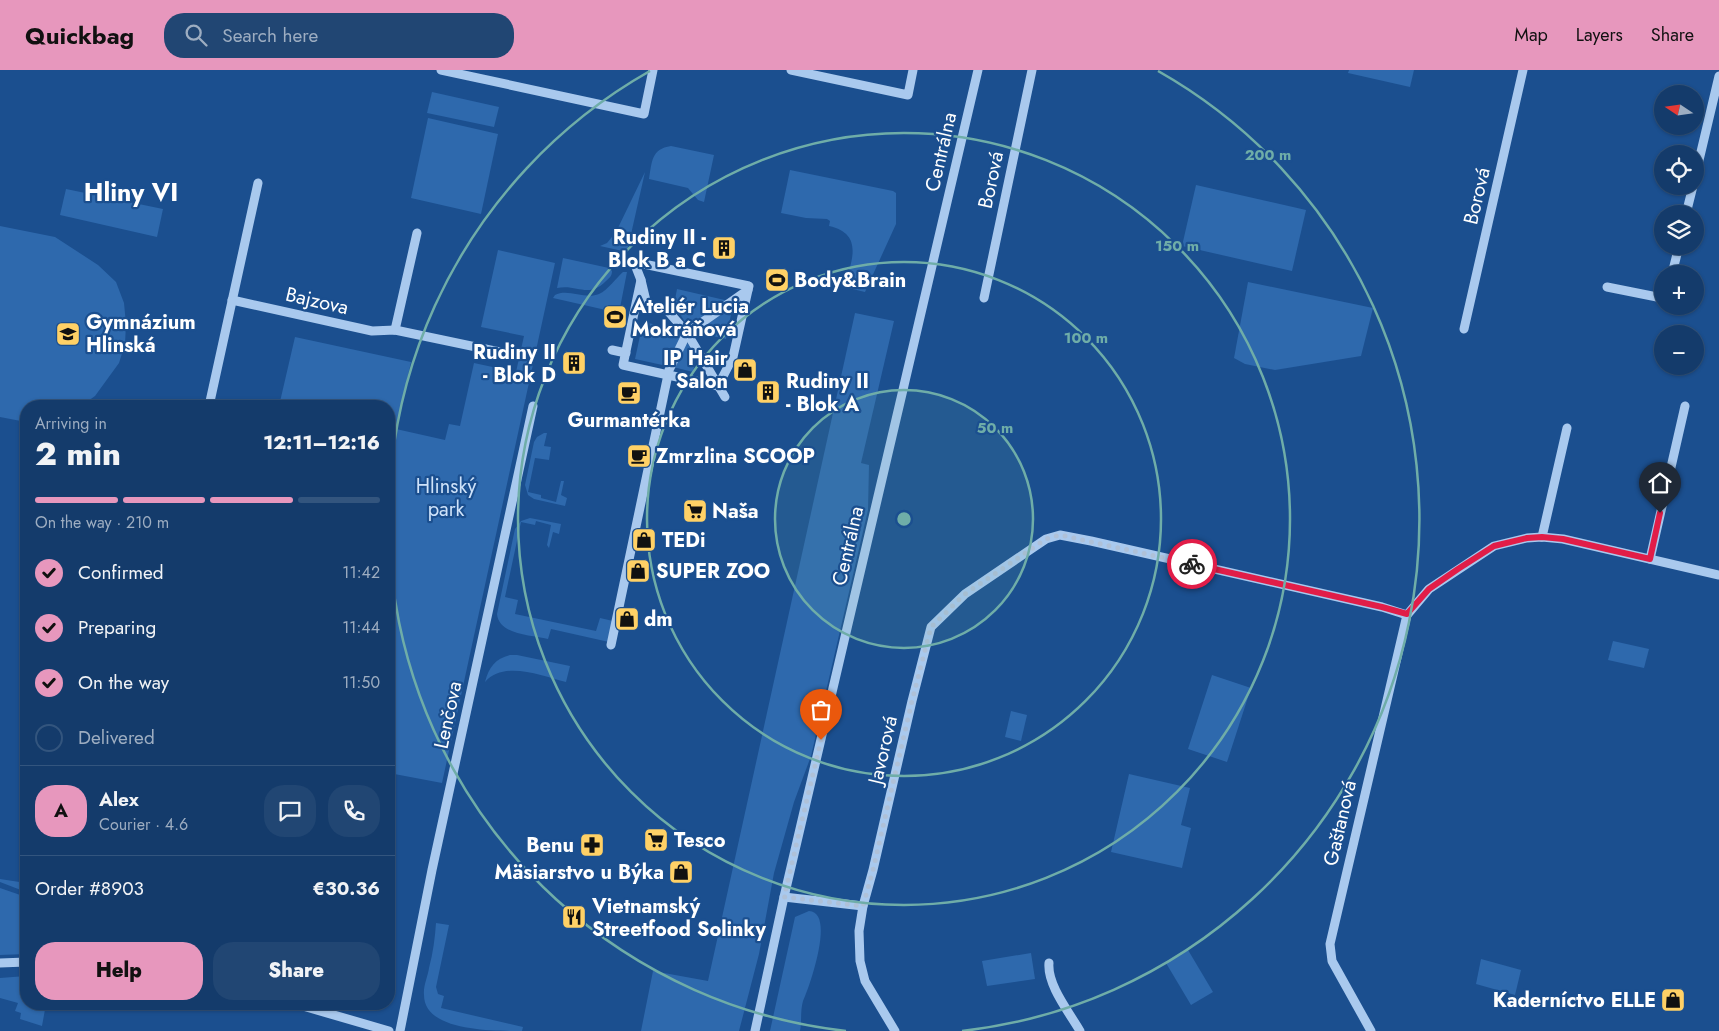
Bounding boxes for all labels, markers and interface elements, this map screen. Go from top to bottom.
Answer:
search box [164,13,514,58]
text: Quickbag [25,18,134,53]
icon: search [182,21,210,49]
text: Search here [222,22,318,49]
text: Map [1514,22,1548,48]
text: Layers [1576,22,1623,48]
text: Share [1651,22,1694,48]
north arrow [1654,85,1704,135]
map controls [1654,85,1704,375]
street label: Centrálna [918,109,964,195]
text: 200 m [1245,144,1291,166]
button: locate [1654,145,1704,195]
street label: Borová [971,149,1011,211]
street label: Borová [1456,165,1498,227]
district label: Hliny VI [84,174,178,210]
button: layers [1654,205,1704,255]
place label: Rudiny II - Blok B a C [608,223,707,275]
building icon: Rudiny II - Blok B a C [711,235,737,261]
text: 150 m [1155,235,1199,257]
button: + [1654,265,1704,315]
place label: Body&Brain [794,266,906,295]
sports icon: Body&Brain [764,267,790,293]
street label: Bajzova [283,280,351,322]
place label: Ateliér Lucia Mokráňová [631,292,749,344]
sports icon: Ateliér Lucia Mokráňová [602,304,628,330]
place label: Gymnázium Hlinská [86,308,196,360]
school or university icon: Gymnázium Hlinská [55,321,81,347]
button: − [1654,325,1704,375]
text: 100 m [1064,327,1108,349]
place label: Rudiny II - Blok D [473,338,556,390]
place label: IP Hair Salon [663,344,729,396]
building icon: Rudiny II - Blok D [561,350,587,376]
shop icon: IP Hair Salon [732,357,758,383]
place label: Rudiny II - Blok A [786,367,869,419]
building icon: Rudiny II - Blok A [755,379,781,405]
cafe icon: Gurmantérka [616,380,642,406]
place label: Gurmantérka [567,406,691,435]
text: Arriving in [35,412,107,435]
text: 50 m [977,417,1013,439]
text: 12:11–12:16 [263,429,380,456]
text: 2 min [35,431,121,477]
place label: Zmrzlina SCOOP [656,442,815,471]
cafe icon: Zmrzlina SCOOP [626,443,652,469]
pin [1639,462,1681,513]
icon: home [1646,469,1674,497]
park label: Hlinský park [416,472,476,524]
place label: Naša [712,497,759,526]
supermarket icon: Naša [682,498,708,524]
street label: Centrálna [825,503,871,589]
centre of rings [895,510,913,528]
text: On the way · 210 m [35,511,169,534]
place label: TEDi [662,526,705,555]
shop icon: TEDi [631,527,657,553]
courier [1167,539,1217,589]
icon: bike [1178,550,1206,578]
place label: SUPER ZOO [656,557,770,586]
shop icon: SUPER ZOO [625,558,651,584]
icon: check [35,559,63,587]
text: Confirmed [78,559,164,586]
text: 11:42 [342,561,380,584]
place label: dm [644,605,673,634]
shop icon: dm [614,606,640,632]
icon: check [35,614,63,642]
text: Preparing [78,614,156,641]
text: 11:44 [342,616,380,639]
icon: check [35,669,63,697]
text: On the way [78,669,169,696]
text: 11:50 [342,671,380,694]
street label: Lenčova [427,679,469,751]
pin [800,689,842,740]
icon: bag [807,696,835,724]
street label: Javorová [860,713,905,790]
text: Delivered [78,724,155,751]
street label: Gaštanová [1316,777,1364,869]
button: chat [264,785,316,837]
button: phone [328,785,380,837]
text: Alex [99,786,139,813]
text: A [54,797,68,824]
text: Courier · 4.6 [99,813,188,836]
place label: Tesco [674,826,726,855]
supermarket icon: Tesco [643,827,669,853]
place label: Benu [526,831,574,860]
pharmacy icon: Benu [579,832,605,858]
place label: Mäsiarstvo u Býka [495,858,664,887]
shop icon: Mäsiarstvo u Býka [668,859,694,885]
text: Order #8903 [35,875,144,902]
text: €30.36 [313,875,380,902]
place label: Vietnamský Streetfood Solinky [591,892,766,944]
restaurant icon: Vietnamský Streetfood Solinky [561,904,587,930]
button: Help [35,942,203,1000]
button: Share [213,942,380,1000]
place label: Kaderníctvo ELLE [1493,986,1656,1015]
shop icon: Kaderníctvo ELLE [1660,987,1686,1013]

